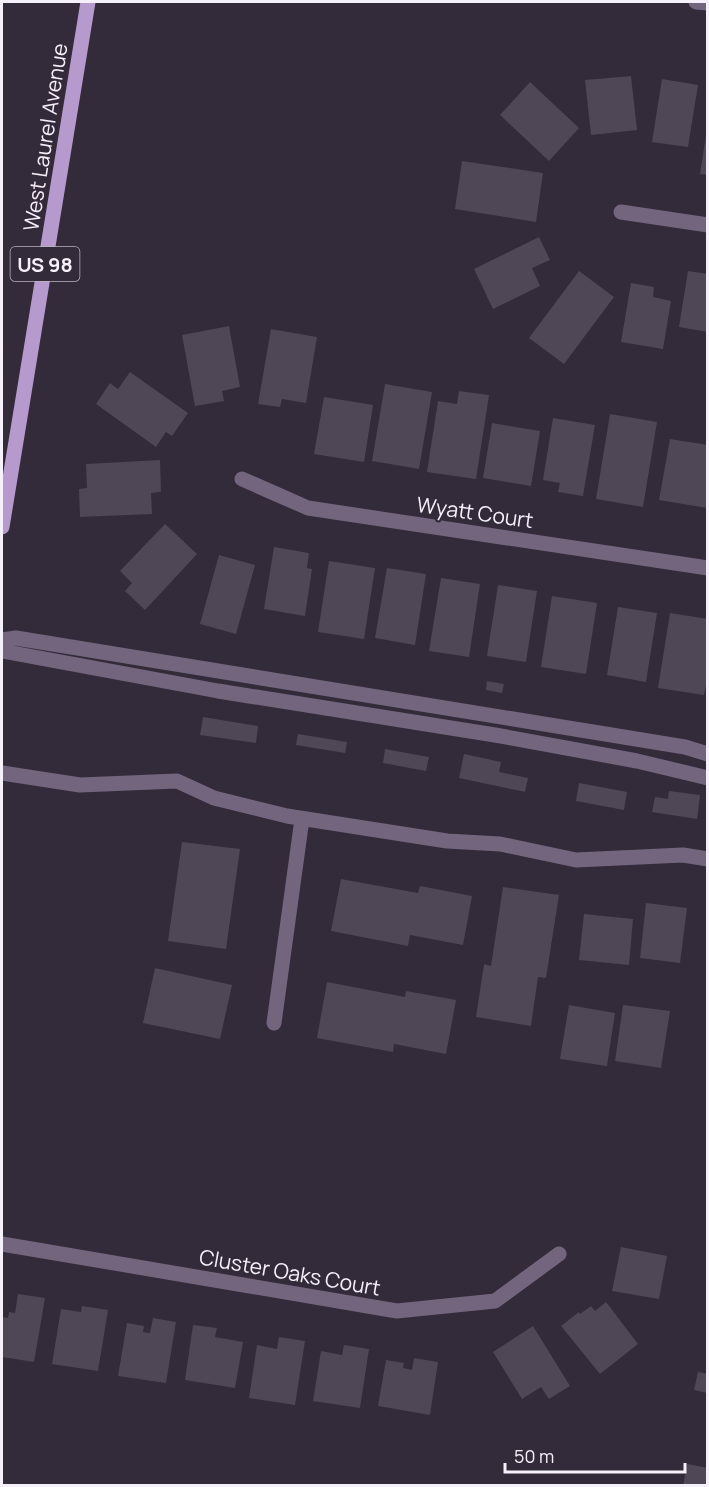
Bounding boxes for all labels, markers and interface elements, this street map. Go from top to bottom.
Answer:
street label: West Laurel Avenue [16,41,74,233]
road number: US 98 [10,247,80,281]
street label: Wyatt Court [415,490,535,534]
street label: Cluster Oaks Court [197,1242,383,1302]
scale bar [505,1436,685,1474]
text: 50 m [514,1444,554,1468]

